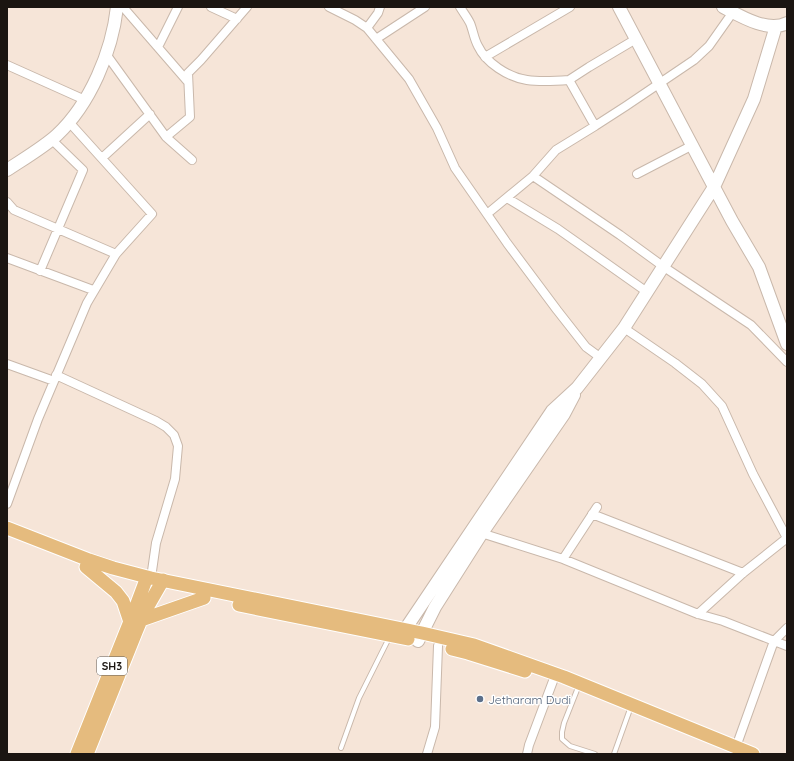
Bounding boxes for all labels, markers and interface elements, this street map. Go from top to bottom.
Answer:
road number: SH3 [97,657,127,675]
place label: Jetharam Dudi [488,692,571,707]
marker: Jetharam Dudi [475,694,485,704]

